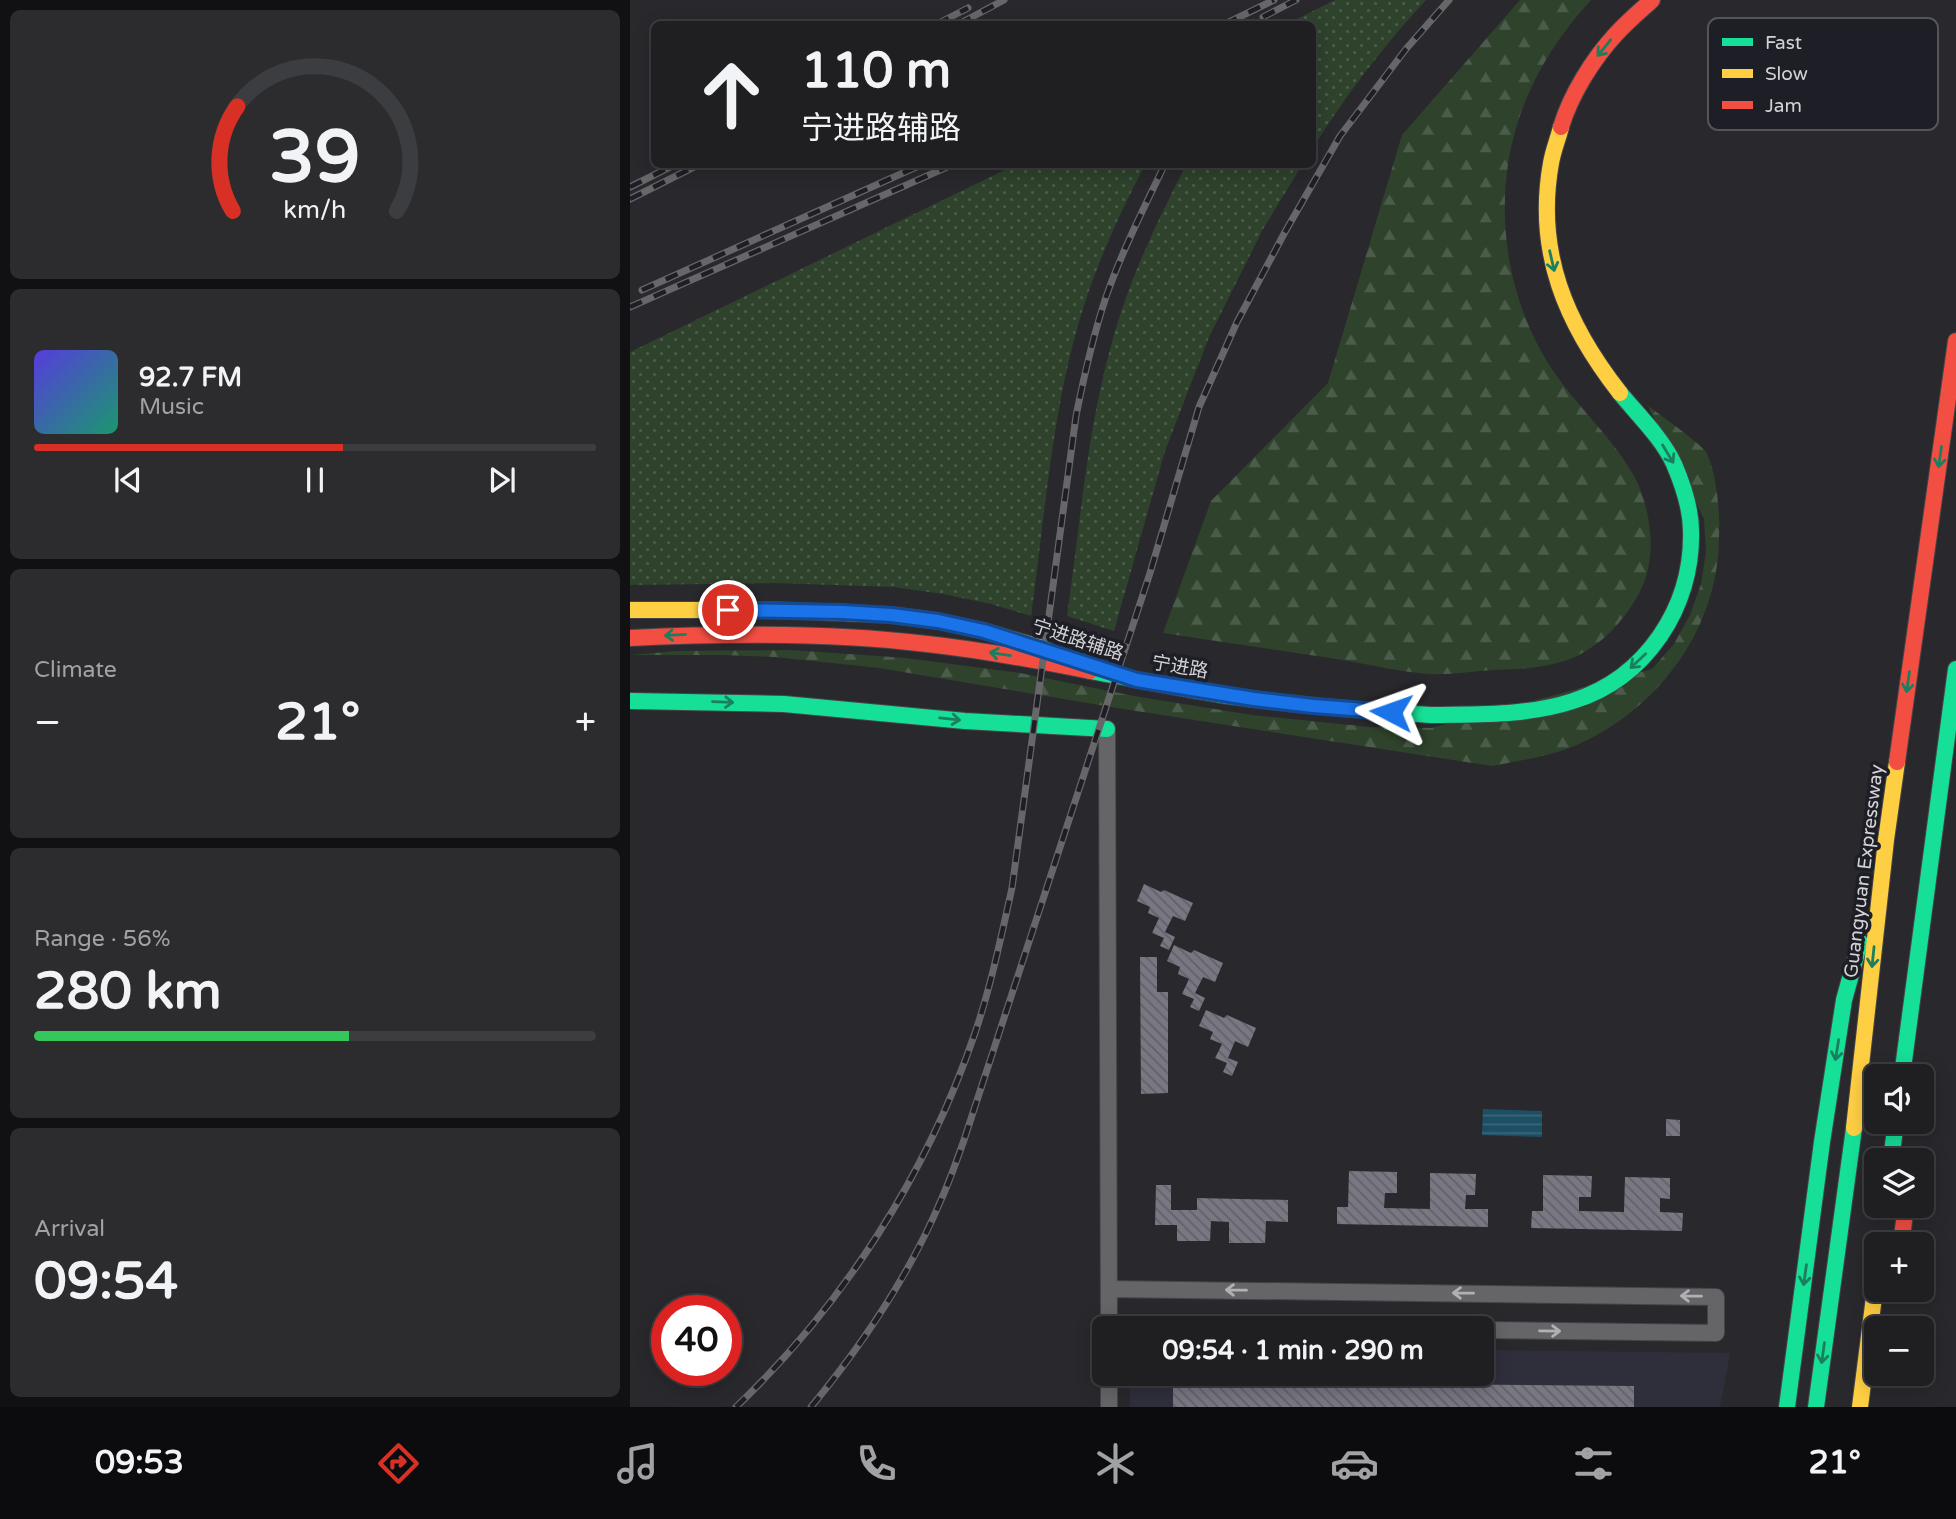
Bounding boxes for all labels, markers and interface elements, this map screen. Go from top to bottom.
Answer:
legend [1708,18,1938,130]
text: Fast [1765,32,1802,54]
one-way arrow [1597,38,1612,57]
text: 110 m [801,42,951,101]
icon: ahead [686,49,777,140]
text: Slow [1765,63,1808,85]
text: Jam [1765,95,1802,117]
text: 宁进路辅路 [801,110,961,148]
text: 39 [269,114,361,202]
text: km/h [284,195,346,225]
one-way arrow [1546,249,1559,272]
text: 92.7 FM [139,362,242,393]
text: Music [139,393,204,421]
one-way arrow [1661,444,1675,464]
one-way arrow [1933,445,1946,468]
icon: previous [109,461,147,499]
icon: pause [296,461,334,499]
icon: next [483,461,521,499]
pin [698,580,758,640]
icon: arrive [709,591,747,629]
street label: 宁进路辅路 [1029,615,1126,665]
one-way arrow [664,629,687,642]
one-way arrow [989,647,1012,660]
street label: 宁进路 [1150,651,1210,683]
one-way arrow [1630,653,1647,670]
text: Climate [34,656,117,684]
one-way arrow [1902,671,1915,693]
position arrow [1354,675,1428,749]
text: 21° [275,691,360,754]
one-way arrow [711,695,734,709]
text: − [34,700,61,746]
text: + [575,700,596,746]
one-way arrow [938,713,960,726]
street label: Guangyuan Expressway [1840,763,1888,979]
text: Range · 56% [34,925,170,953]
one-way arrow [1867,945,1880,967]
text: 280 km [34,960,222,1023]
one-way arrow [1830,1038,1843,1060]
map controls [1864,1064,1934,1386]
button: sound [1864,1064,1934,1134]
button: layers [1864,1148,1934,1218]
text: Arrival [34,1215,105,1243]
button: + [1864,1232,1934,1302]
text: 09:54 [34,1250,178,1313]
one-way arrow [1798,1263,1811,1286]
one-way arrow [1225,1284,1248,1297]
one-way arrow [1452,1286,1475,1300]
one-way arrow [1680,1289,1703,1303]
speed limit sign: 40 [651,1295,742,1386]
button: − [1864,1316,1934,1386]
one-way arrow [1539,1324,1562,1338]
text: 09:54 · 1 min · 290 m [1162,1335,1424,1366]
one-way arrow [1817,1341,1830,1364]
icon: directions [374,1439,423,1488]
icon: music [613,1439,662,1488]
icon: phone [852,1439,901,1488]
icon: climate [1091,1439,1140,1488]
icon: car [1330,1439,1379,1488]
icon: filters [1569,1439,1618,1488]
text: 09:53 [95,1444,184,1482]
text: 21° [1809,1444,1861,1482]

